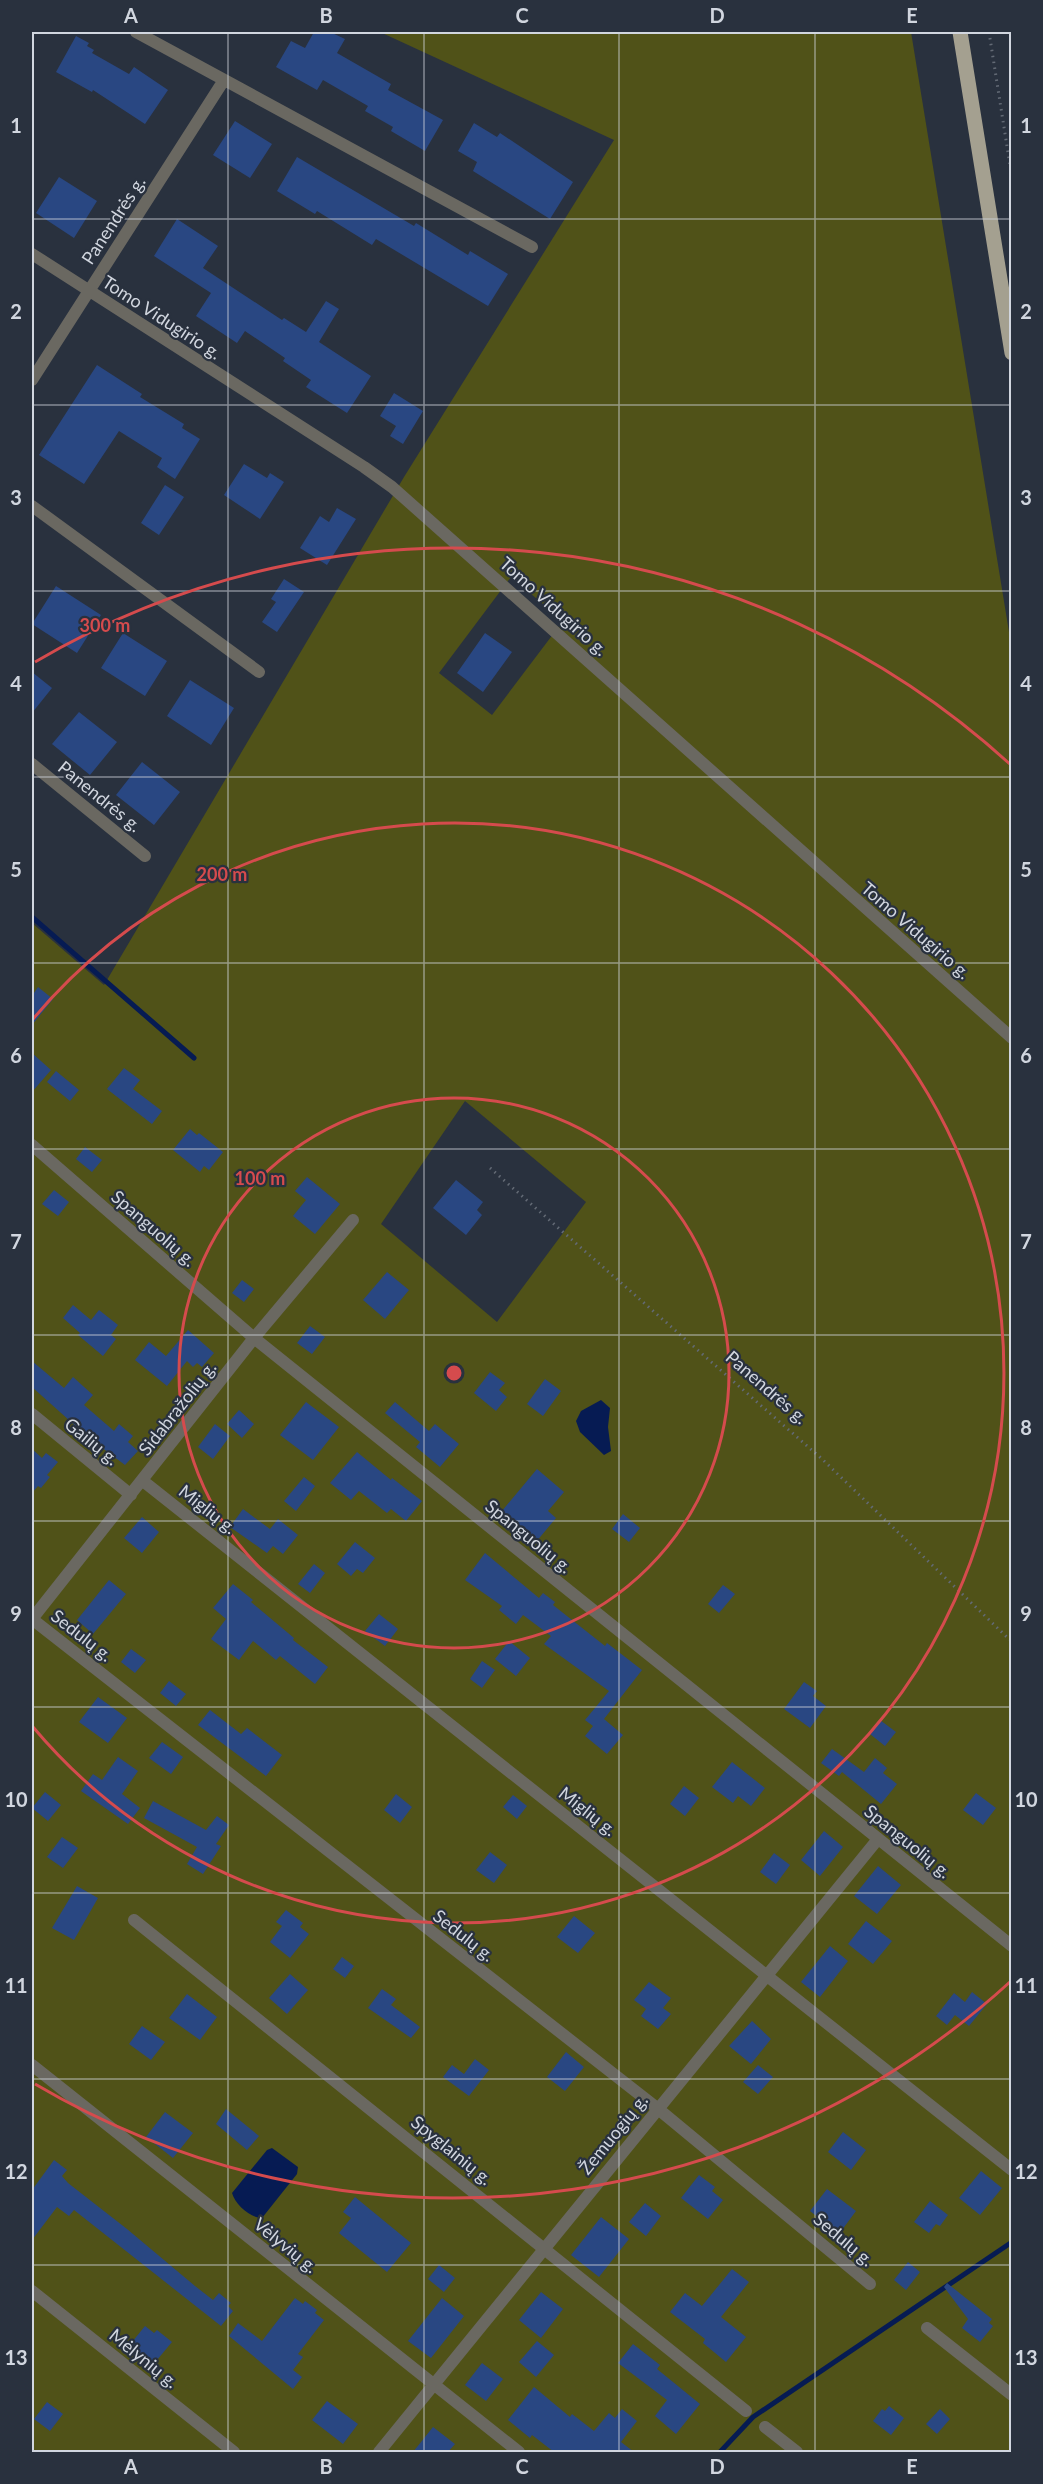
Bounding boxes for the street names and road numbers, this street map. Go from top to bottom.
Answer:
street label: Panendrės g. [76,172,150,268]
street label: Tomo Vidugirio g. [98,270,226,364]
street label: Tomo Vidugirio g. [496,552,612,660]
street label: Panendrės g. [54,756,146,836]
street label: Tomo Vidugirio g. [857,877,975,983]
street label: Spanguolių g. [107,1185,201,1271]
street label: Panendrės g. [722,1346,812,1428]
street label: Sidabražolių g. [133,1357,221,1459]
street label: Gailių g. [61,1413,123,1469]
street label: Miglių g. [175,1480,241,1538]
street label: Spanguolių g. [481,1494,577,1578]
street label: Sedulų g. [47,1604,117,1666]
street label: Miglių g. [555,1782,621,1840]
street label: Spanguolių g. [860,1799,956,1883]
street label: Sedulų g. [429,1904,499,1966]
street label: Žemuogių g. [574,2089,652,2179]
street label: Spyglainių g. [407,2111,497,2189]
street label: Sedulų g. [809,2207,879,2271]
street label: Vėlyvių g. [250,2213,322,2277]
street label: Mėlynių g. [105,2324,183,2392]

